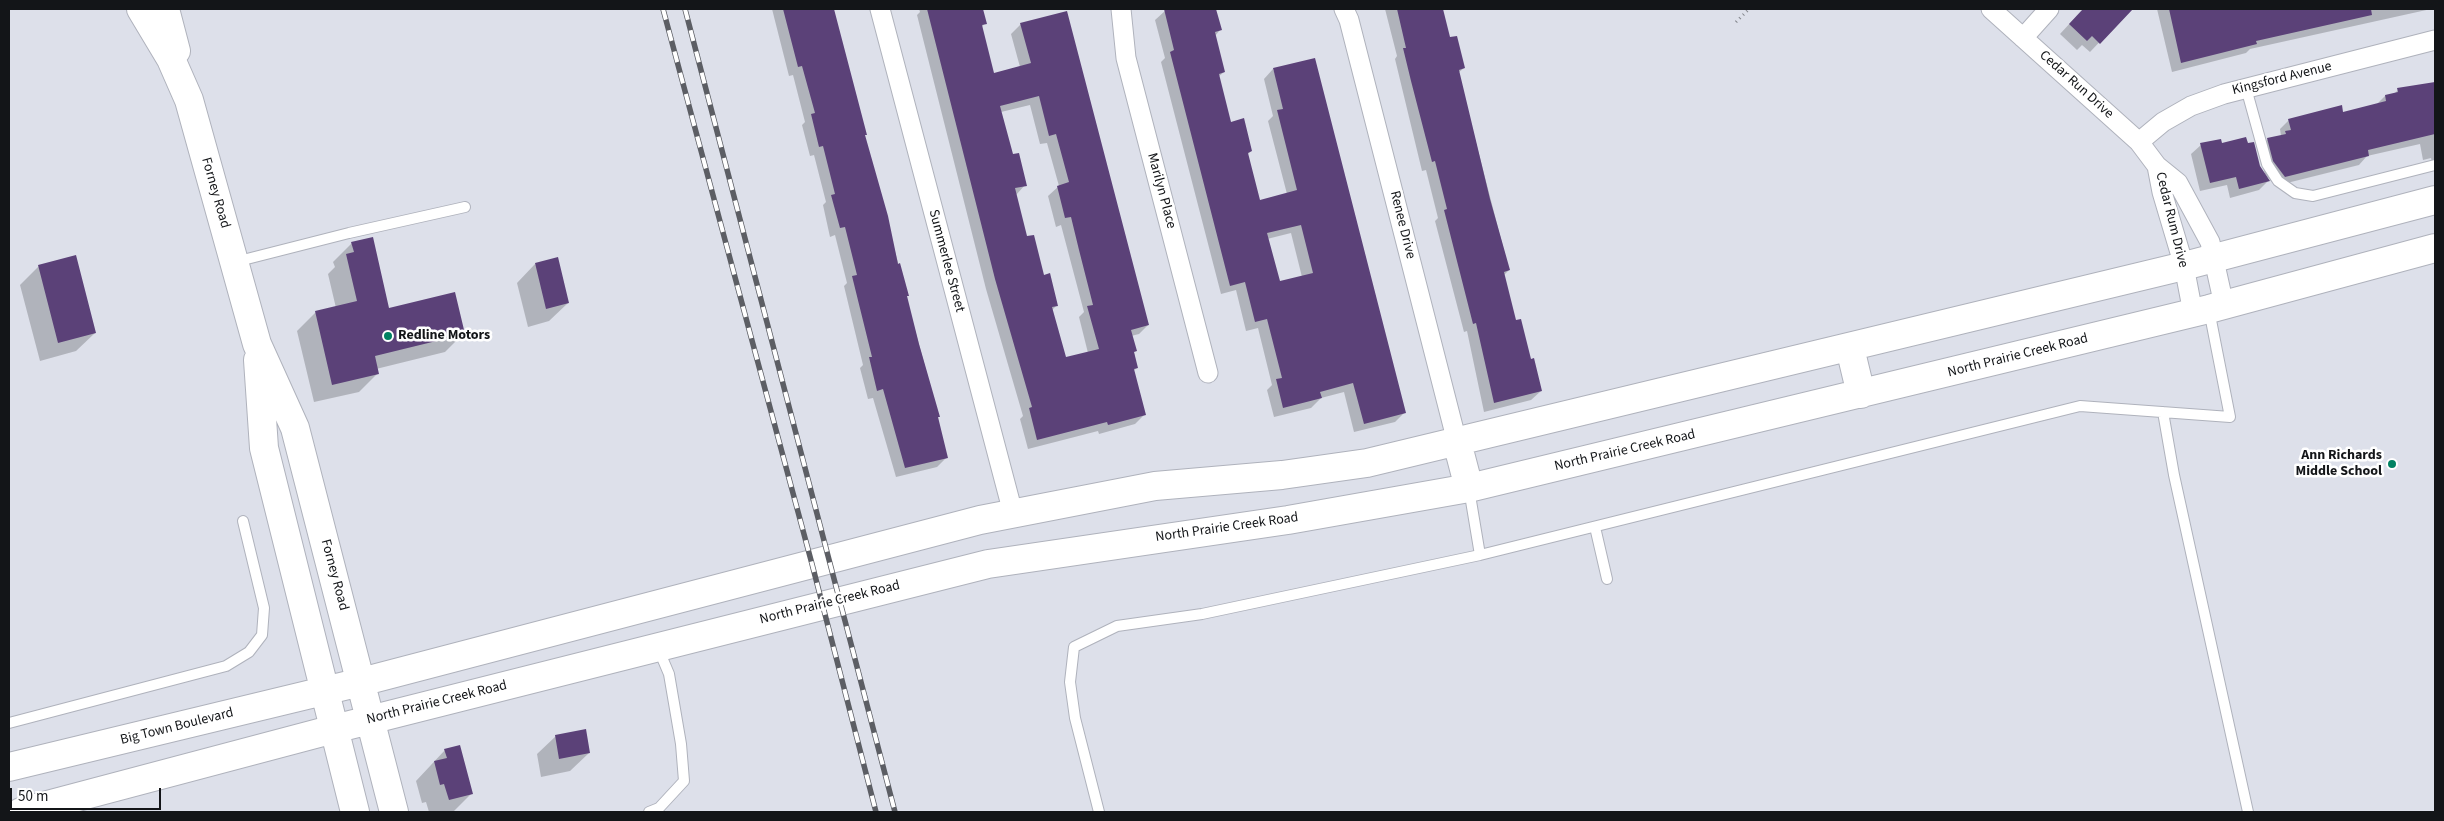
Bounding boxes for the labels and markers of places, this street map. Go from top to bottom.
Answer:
place label: Redline Motors [398,328,490,344]
marker: Redline Motors [382,330,394,342]
place label: Ann Richards Middle School [2295,448,2382,481]
marker: Ann Richards Middle School [2386,458,2398,470]

